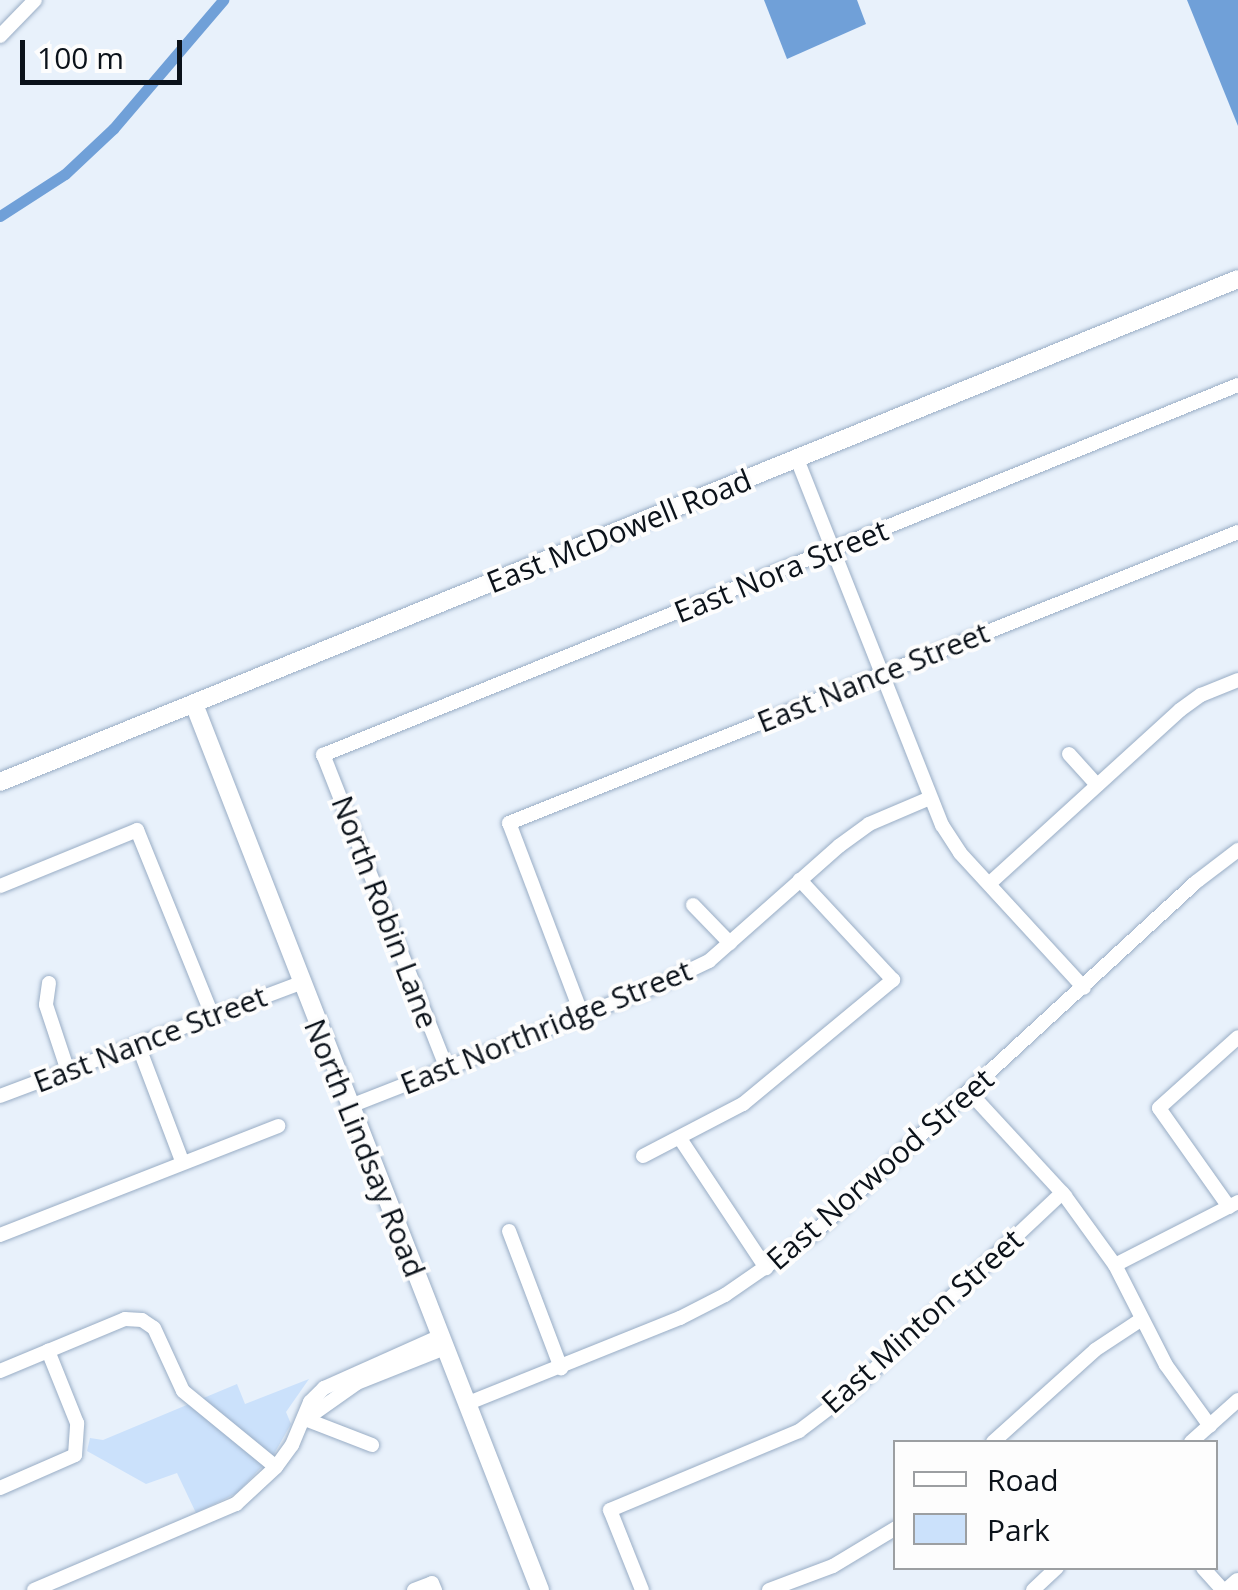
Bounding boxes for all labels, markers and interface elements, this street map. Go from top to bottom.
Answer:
scale bar [25,20,188,82]
text: 100 m [37,37,124,78]
street label: East McDowell Road [482,462,756,600]
street label: East Nora Street [669,512,893,630]
street label: East Nance Street [752,614,994,740]
street label: North Robin Lane [324,791,446,1033]
street label: East Northridge Street [395,952,697,1102]
street label: East Nance Street [28,978,272,1100]
street label: North Lindsay Road [297,1014,433,1282]
street label: East Norwood Street [759,1061,1001,1277]
street label: East Minton Street [814,1221,1030,1421]
legend [893,1440,1218,1570]
text: Road [987,1459,1059,1500]
text: Park [987,1509,1050,1550]

